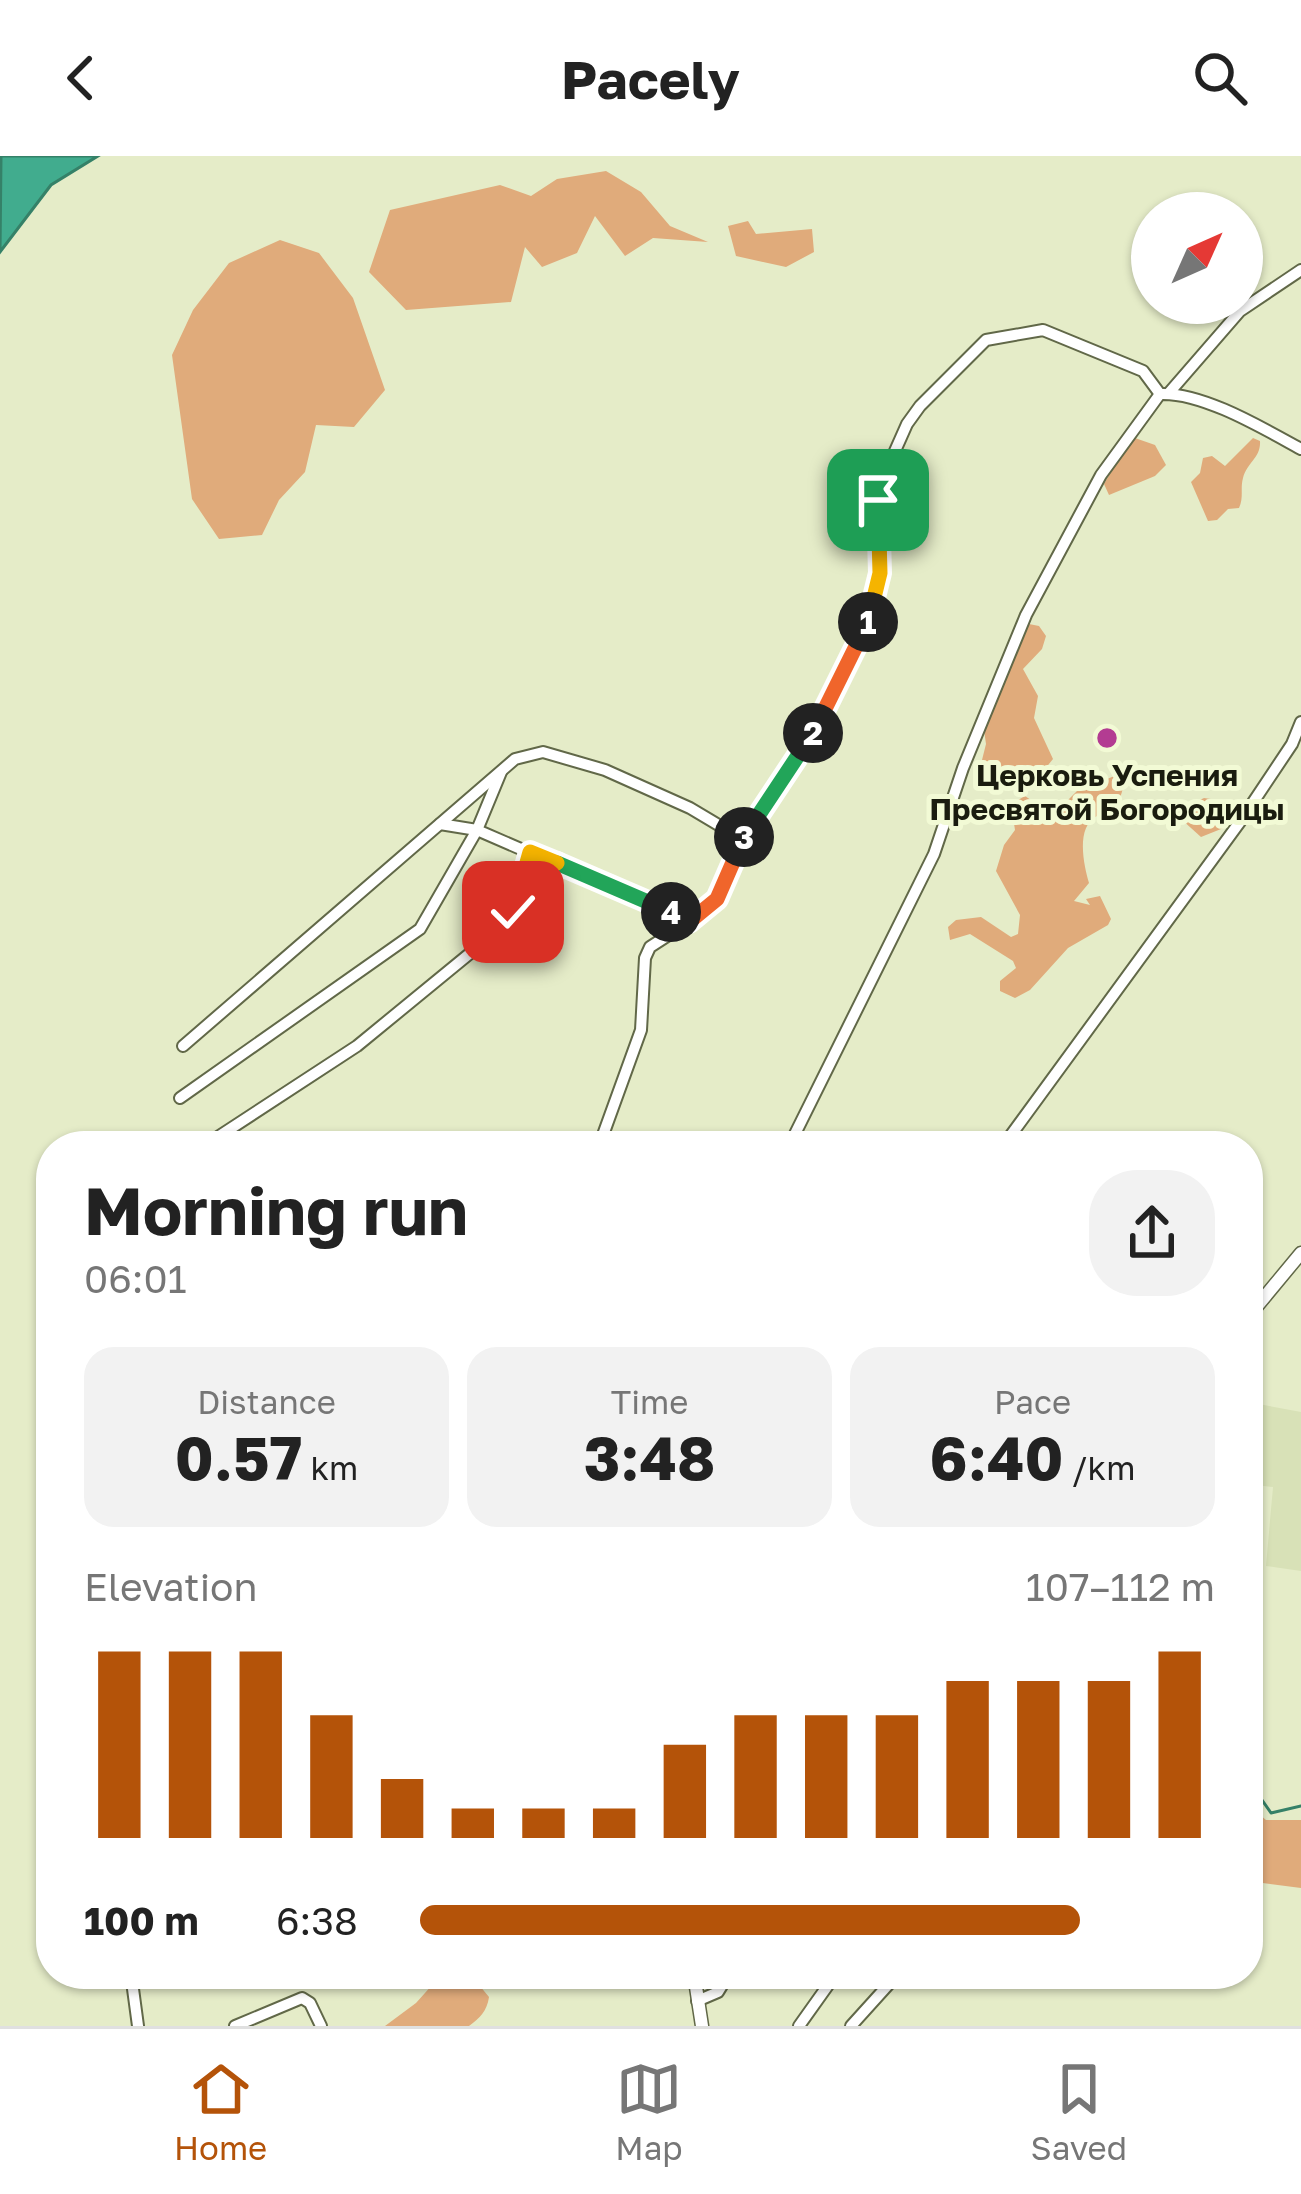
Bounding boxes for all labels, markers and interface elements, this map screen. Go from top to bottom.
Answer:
icon: back [48,45,114,111]
icon: search [1187,45,1253,111]
text: Pacely [561,46,740,111]
north arrow [1131,192,1263,324]
map controls [1131,192,1263,324]
pin [827,449,929,551]
icon: arrive [845,467,911,533]
pin: 1 [838,592,898,652]
text: 1 [860,602,877,641]
pin: 2 [783,703,843,763]
text: 2 [803,713,823,752]
marker: Церковь Успения Пресвятой Богородицы [1094,725,1120,751]
place label: Церковь Успения Пресвятой Богородицы [930,757,1284,827]
pin: 3 [714,807,774,867]
text: 3 [734,817,754,856]
pin [462,861,564,963]
icon: check [480,879,546,945]
pin: 4 [641,882,701,942]
text: 4 [661,892,681,931]
text: Morning run [84,1170,468,1250]
button: share [1089,1170,1215,1296]
text: 06:01 [84,1255,187,1302]
text: Distance [197,1382,336,1421]
text: Time [611,1382,688,1421]
text: Pace [994,1382,1071,1421]
text: 0.57 [175,1421,302,1493]
text: 3:48 [584,1421,715,1493]
text: 6:40 [930,1421,1063,1493]
text: km [302,1448,358,1487]
text: /km [1063,1448,1135,1487]
text: Elevation [84,1563,257,1610]
text: 107–112 m [1026,1563,1215,1610]
text: 100 m [84,1897,199,1944]
text: 6:38 [276,1897,358,1944]
tab: Home [174,2056,267,2167]
tab: Map [615,2056,683,2167]
tab: Saved [1031,2056,1127,2167]

